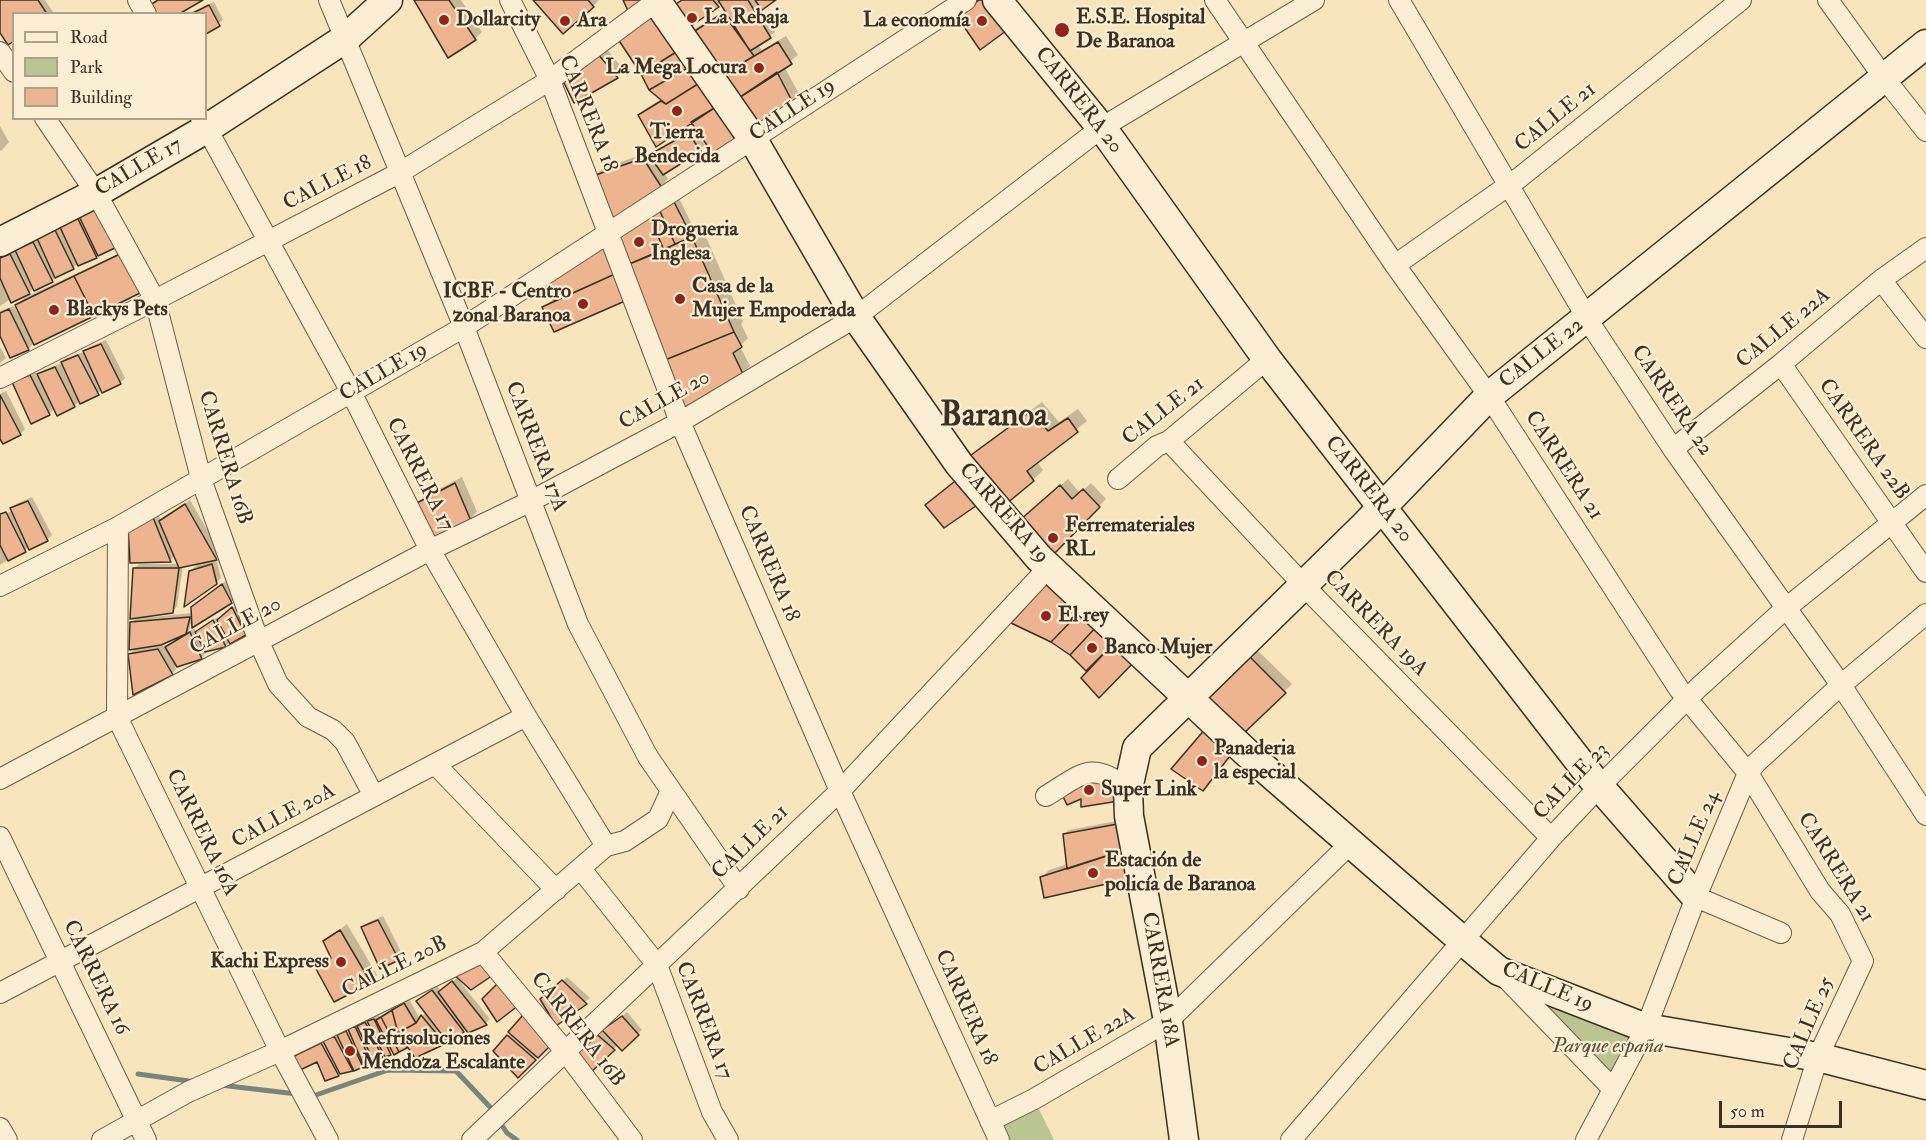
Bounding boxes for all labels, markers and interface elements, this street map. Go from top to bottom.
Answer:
place label: La Rebaja [704,5,788,31]
place label: E.S.E. Hospital De Baranoa [1076,5,1205,55]
place label: Dollarcity [456,7,540,33]
place label: Ara [577,8,607,34]
place label: La economía [863,8,970,34]
marker: La Rebaja [685,11,699,25]
legend [12,12,207,120]
marker: Dollarcity [437,13,451,27]
marker: Ara [558,14,572,28]
marker: La economía [975,14,989,28]
marker: E.S.E. Hospital De Baranoa [1053,21,1071,39]
text: Road [70,26,108,49]
street label: CARRERA 20 [1029,43,1127,159]
street label: CARRERA 18 [552,52,622,176]
place label: La Mega Locura [605,55,747,81]
text: Park [70,56,103,79]
marker: La Mega Locura [752,61,766,75]
street label: CALLE 19 [746,74,840,148]
street label: CALLE 21 [1510,78,1602,158]
text: Building [70,86,132,109]
marker: Tierra Bendecida [670,104,684,118]
place label: Tierra Bendecida [634,120,720,170]
street label: CALLE 17 [91,133,187,203]
street label: CALLE 18 [279,151,377,217]
place label: Drogueria Inglesa [651,217,738,267]
marker: Drogueria Inglesa [632,235,646,249]
place label: Casa de la Mujer Empoderada [692,274,855,324]
place label: ICBF - Centro zonal Baranoa [443,279,571,329]
street label: CALLE 22A [1732,284,1836,374]
marker: Casa de la Mujer Empoderada [673,292,687,306]
place label: Blackys Pets [66,297,168,323]
marker: ICBF - Centro zonal Baranoa [576,297,590,311]
marker: Blackys Pets [47,303,61,317]
street label: CALLE 22 [1495,313,1589,395]
street label: CALLE 19 [336,338,432,408]
street label: CARRERA 22 [1625,341,1717,461]
street label: CALLE 20 [615,366,715,436]
street label: CALLE 21 [1118,372,1210,452]
street label: CARRERA 22B [1812,375,1914,505]
street label: CARRERA 17A [499,378,571,516]
street label: CARRERA 16B [192,388,256,528]
district label: Baranoa [940,398,1048,438]
street label: CARRERA 21 [1518,407,1608,525]
street label: CARRERA 17 [380,414,458,536]
street label: CARRERA 20 [1319,432,1417,548]
street label: CARRERA 19 [953,459,1053,569]
street label: CARRERA 18 [732,502,804,626]
place label: Ferremateriales RL [1065,513,1195,563]
marker: Ferremateriales RL [1046,531,1060,545]
street label: CARRERA 19A [1318,566,1432,682]
street label: CALLE 20 [186,592,286,662]
place label: El rey [1058,603,1109,629]
marker: El rey [1039,609,1053,623]
place label: Banco Mujer [1104,635,1212,661]
marker: Banco Mujer [1085,641,1099,655]
place label: Panaderia la especial [1214,736,1296,786]
street label: CALLE 23 [1529,738,1615,826]
marker: Panaderia la especial [1195,754,1209,768]
street label: CARRERA 16A [159,765,243,901]
place label: Super Link [1101,777,1197,803]
street label: CALLE 20A [228,779,340,855]
marker: Super Link [1082,783,1096,797]
street label: CALLE 24 [1664,788,1726,890]
street label: CALLE 21 [707,800,795,886]
street label: CARRERA 21 [1791,808,1879,928]
place label: Estación de policía de Baranoa [1105,848,1255,898]
marker: Estación de policía de Baranoa [1086,866,1100,880]
street label: CARRERA 18A [1135,910,1183,1050]
street label: CARRERA 16 [56,916,134,1040]
street label: CALLE 20B [338,932,452,1004]
street label: CARRERA 18 [928,946,1002,1070]
place label: Kachi Express [210,949,329,975]
marker: Kachi Express [334,955,348,969]
street label: CALLE 19 [1497,957,1597,1019]
street label: CARRERA 17 [669,959,737,1083]
street label: CARRERA 16B [524,968,630,1092]
street label: CALLE 25 [1779,974,1841,1074]
street label: CALLE 22A [1030,1003,1140,1081]
place label: Refrisoluciones Mendoza Escalante [362,1026,525,1076]
park label: Parque españa [1552,1034,1664,1060]
marker: Refrisoluciones Mendoza Escalante [343,1044,357,1058]
scale bar [1722,1089,1845,1127]
text: 50 m [1730,1100,1765,1123]

